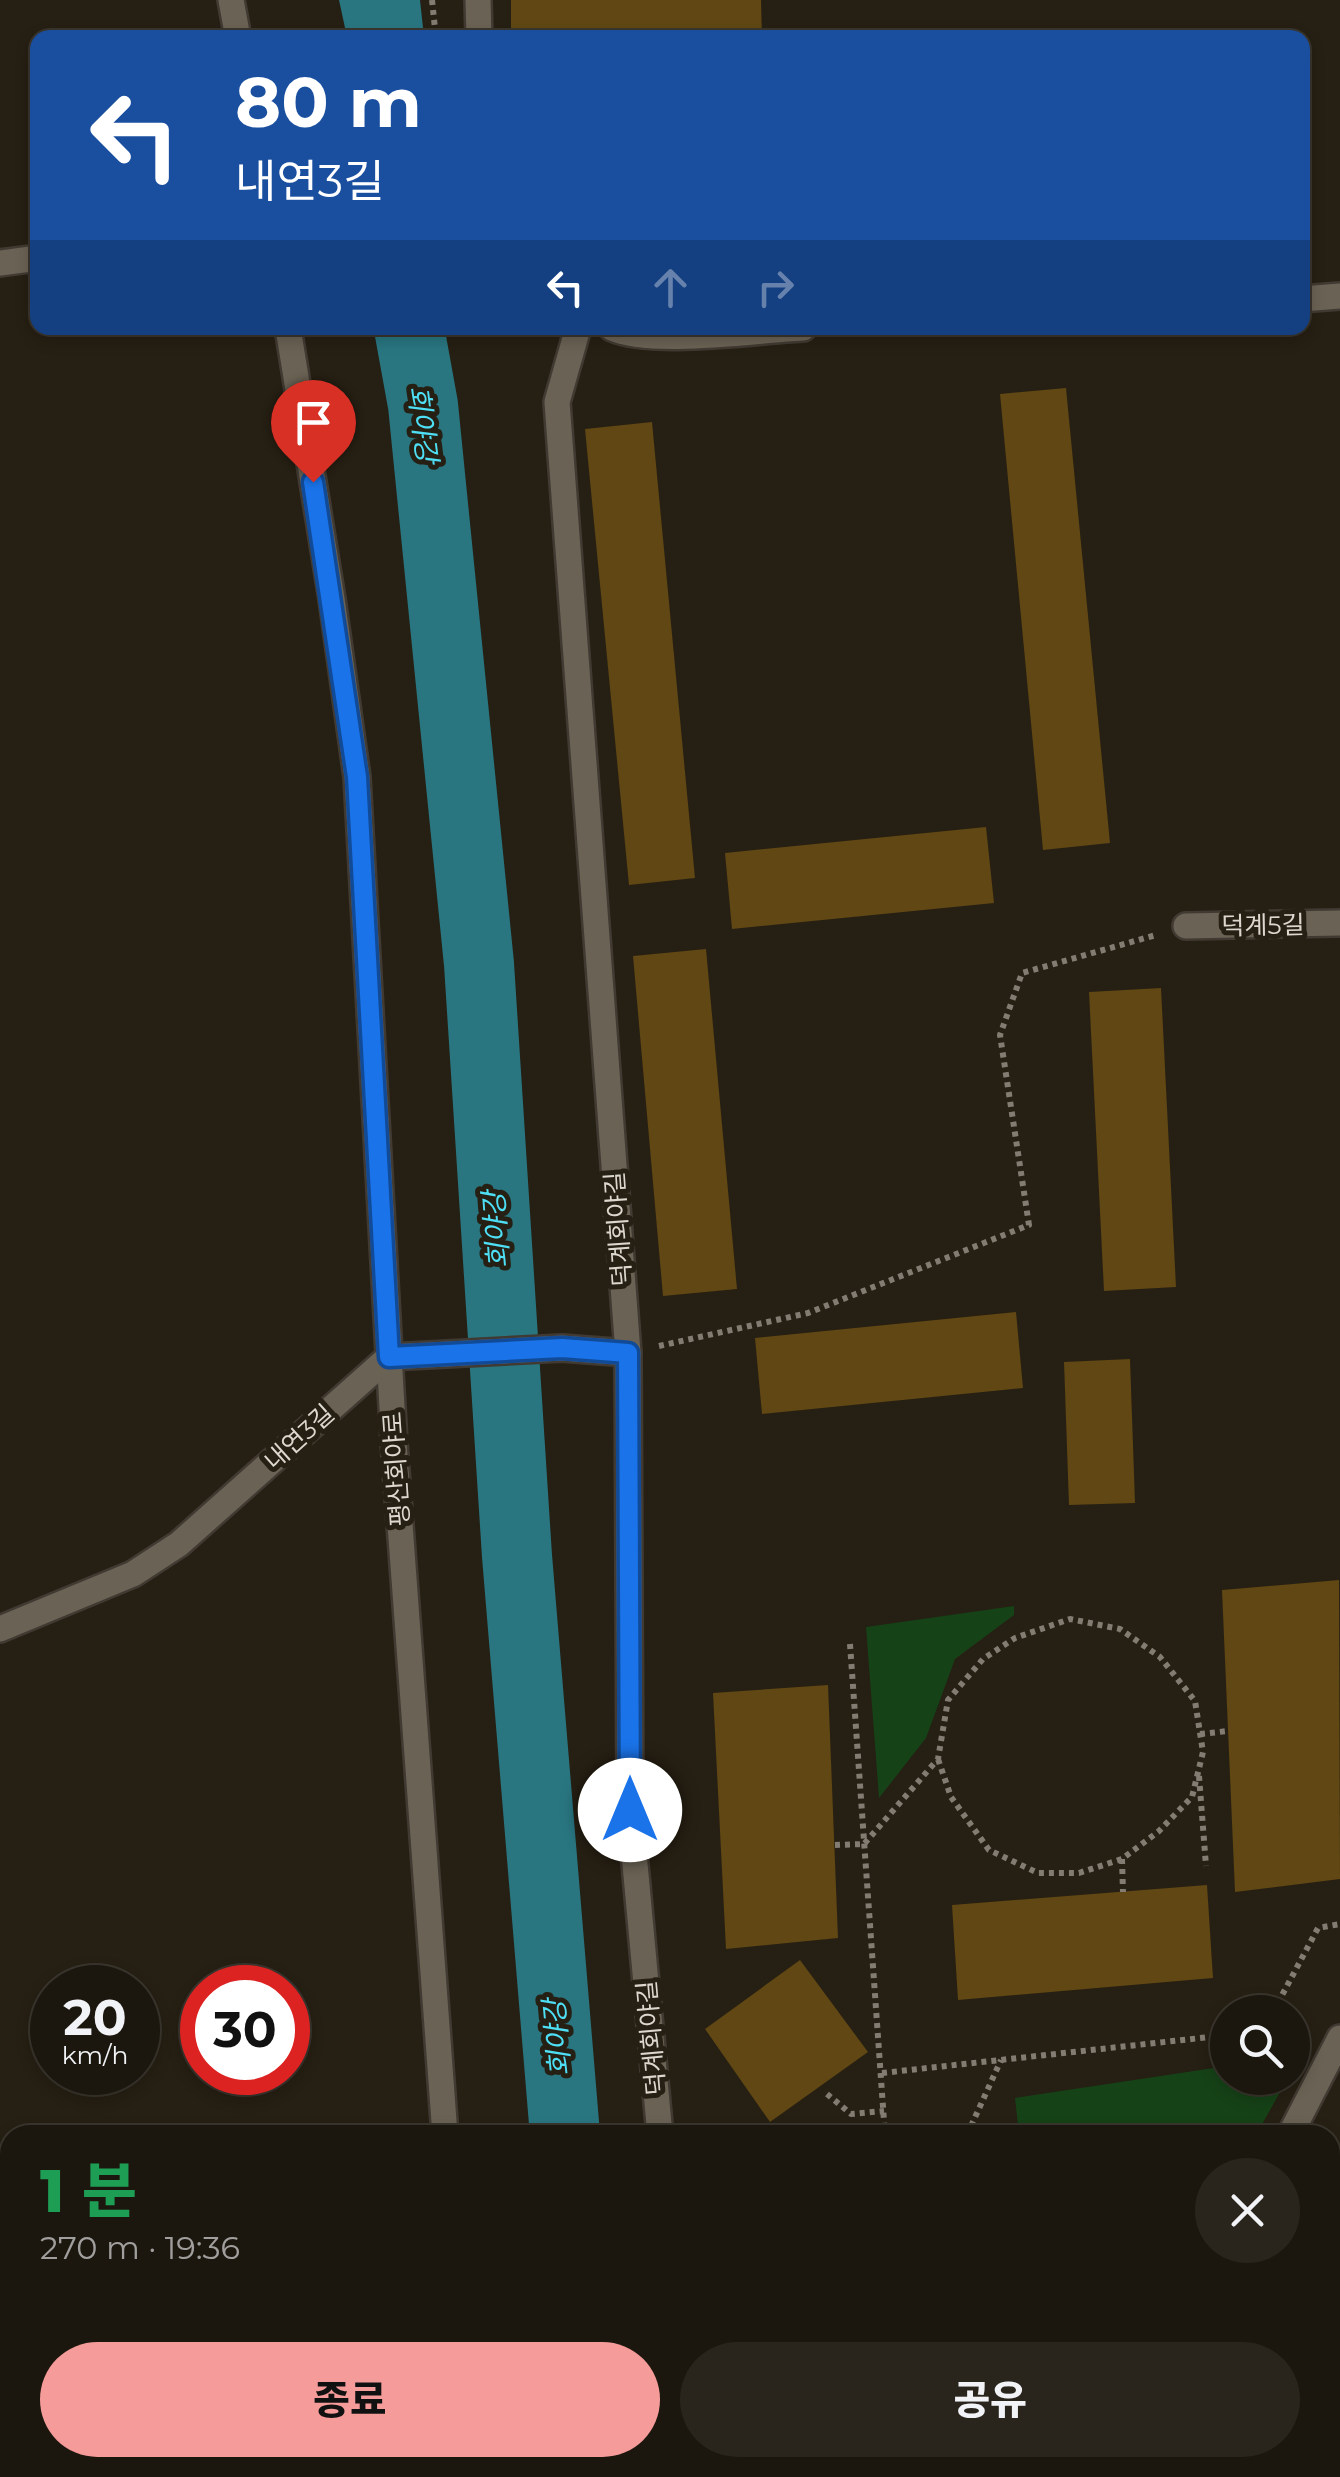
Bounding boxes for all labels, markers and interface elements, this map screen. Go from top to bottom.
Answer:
text: 80 m [235,59,422,145]
icon: left [70,70,200,200]
text: 내연3길 [235,153,385,208]
icon: left [538,260,593,315]
icon: ahead [643,260,698,315]
icon: right [748,260,803,315]
pin [271,380,356,483]
water label: 회야강 [401,384,445,468]
icon: arrive [286,395,341,450]
street label: 덕계5길 [1221,909,1305,941]
street label: 덕계회야길 [599,1171,637,1287]
water label: 회야강 [476,1187,516,1270]
street label: 내연3길 [258,1398,340,1476]
street label: 평산회야로 [377,1411,415,1527]
position arrow [578,1758,682,1862]
speed limit sign: 30 [180,1965,310,2095]
street label: 덕계회야길 [631,1979,671,2097]
text: 20 [63,1987,127,2048]
water label: 회야강 [536,1995,577,2078]
map controls [1210,1995,1310,2095]
button: search [1210,1995,1310,2095]
text: km/h [62,2040,128,2070]
text: 1 분 [40,2154,137,2227]
button: close [1195,2158,1300,2263]
text: 270 m · 19:36 [40,2228,240,2267]
button: 종료 [40,2342,660,2457]
button: 공유 [680,2342,1300,2457]

